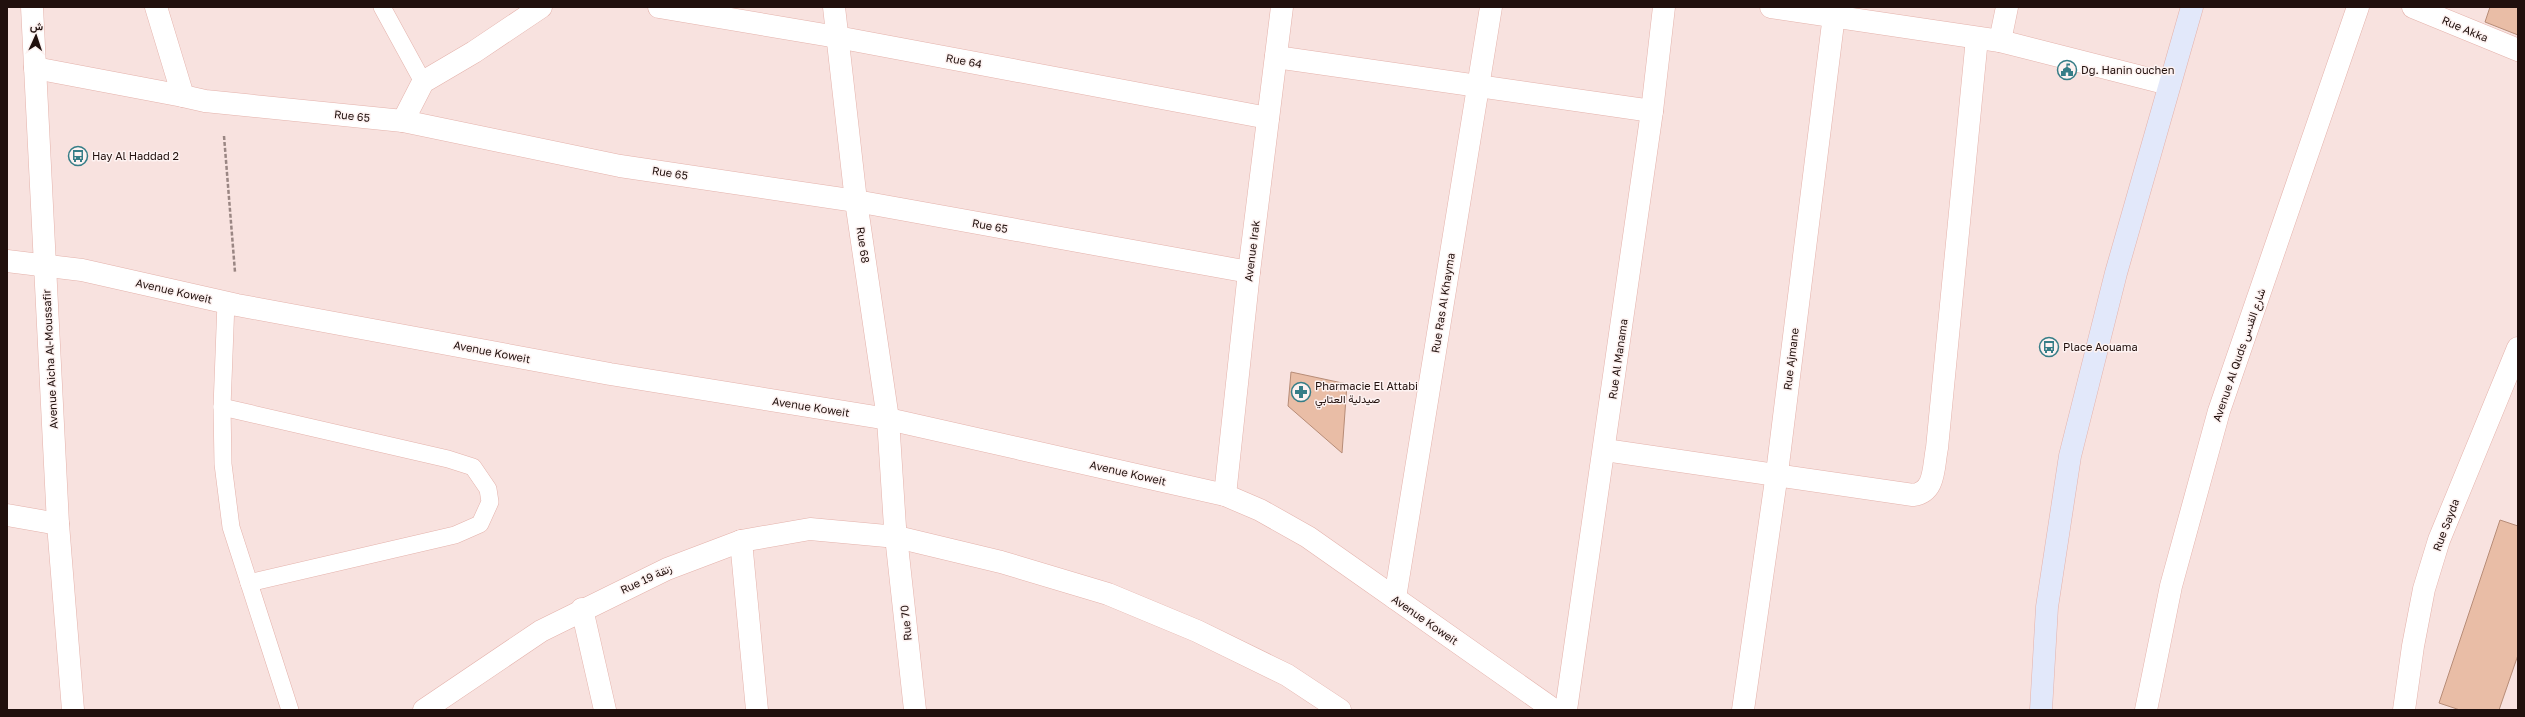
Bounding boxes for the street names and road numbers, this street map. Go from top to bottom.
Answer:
street label: Rue Akka [2440,13,2490,44]
street label: Rue 64 [945,51,983,70]
street label: Rue 65 [333,107,371,124]
street label: Rue 65 [651,163,689,182]
street label: Rue 65 [971,216,1009,235]
street label: Avenue Irak [1241,220,1262,282]
street label: Rue 68 [855,226,873,264]
street label: Rue Ras Al Khayma [1428,252,1457,354]
street label: Avenue Koweit [135,275,214,306]
street label: Avenue Al Quds شارع القدس [2210,286,2269,424]
street label: Avenue Aicha Al-Moussafir [39,288,60,429]
street label: Rue Al Manama [1605,318,1630,400]
street label: Rue Ajmane [1780,327,1801,391]
street label: Avenue Koweit [453,338,532,365]
street label: Avenue Koweit [772,394,851,419]
street label: Avenue Koweit [1089,457,1168,488]
street label: Rue Sayda [2430,497,2461,553]
street label: Rue 19 زنقة [618,561,674,597]
street label: Avenue Koweit [1390,592,1461,647]
street label: Rue 70 [897,604,914,641]

